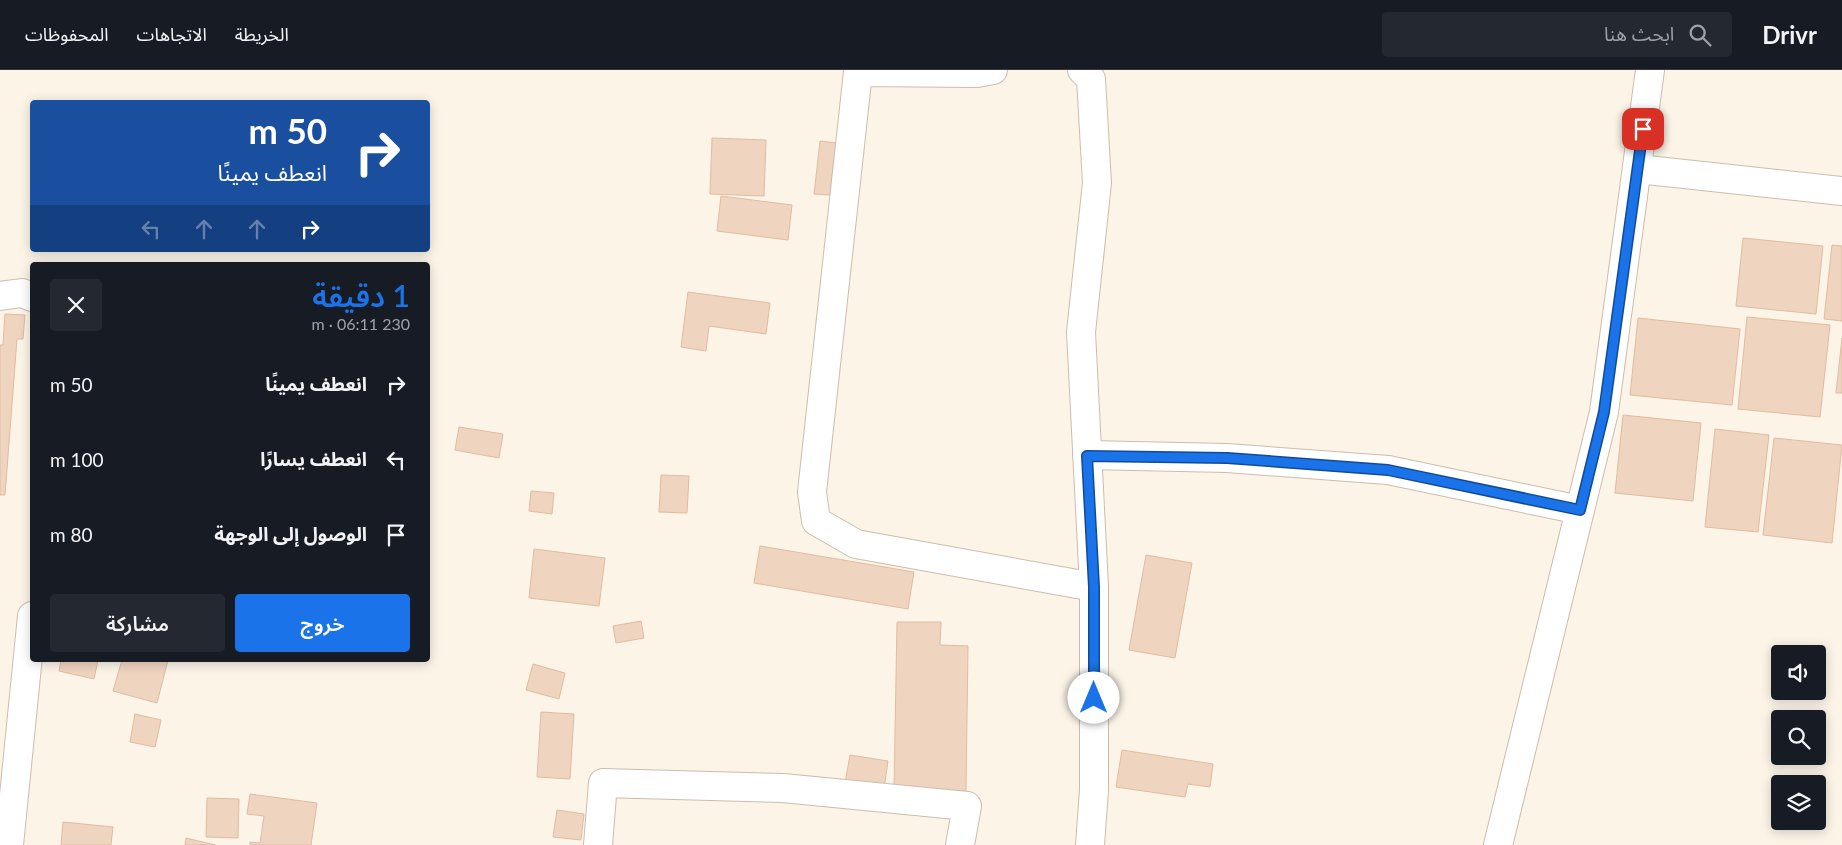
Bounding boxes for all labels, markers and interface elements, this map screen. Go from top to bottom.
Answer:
search box [1382,12,1732,57]
text: Drivr [1762,20,1817,49]
icon: search [1686,21,1714,49]
text: ابحث هنا [1604,22,1674,45]
text: المحفوظات [25,23,109,45]
text: الاتجاهات [137,23,207,45]
text: الخريطة [235,23,289,45]
pin [1622,108,1664,150]
text: 50 m [249,109,327,151]
icon: arrive [1629,115,1657,143]
icon: right [345,120,410,185]
text: انعطف يمينًا [218,159,327,186]
icon: left [137,215,165,243]
icon: ahead [190,215,218,243]
icon: ahead [243,215,271,243]
icon: right [296,215,324,243]
text: 1 دقيقة [312,277,410,313]
button: close [50,279,102,331]
text: 230 m · 06:11 [311,314,410,333]
icon: right [382,371,410,399]
text: انعطف يمينًا [265,372,367,395]
text: 50 m [50,373,93,396]
icon: left [382,446,410,474]
text: انعطف يسارًا [260,447,367,470]
text: 100 m [50,448,104,471]
icon: arrive [382,521,410,549]
text: الوصول إلى الوجهة [214,522,367,545]
text: 80 m [50,523,93,546]
button: مشاركة [50,594,225,652]
button: خروج [235,594,410,652]
map controls [1771,645,1826,830]
button: sound [1771,645,1826,700]
position arrow [1067,671,1119,723]
button: search [1771,710,1826,765]
button: layers [1771,775,1826,830]

